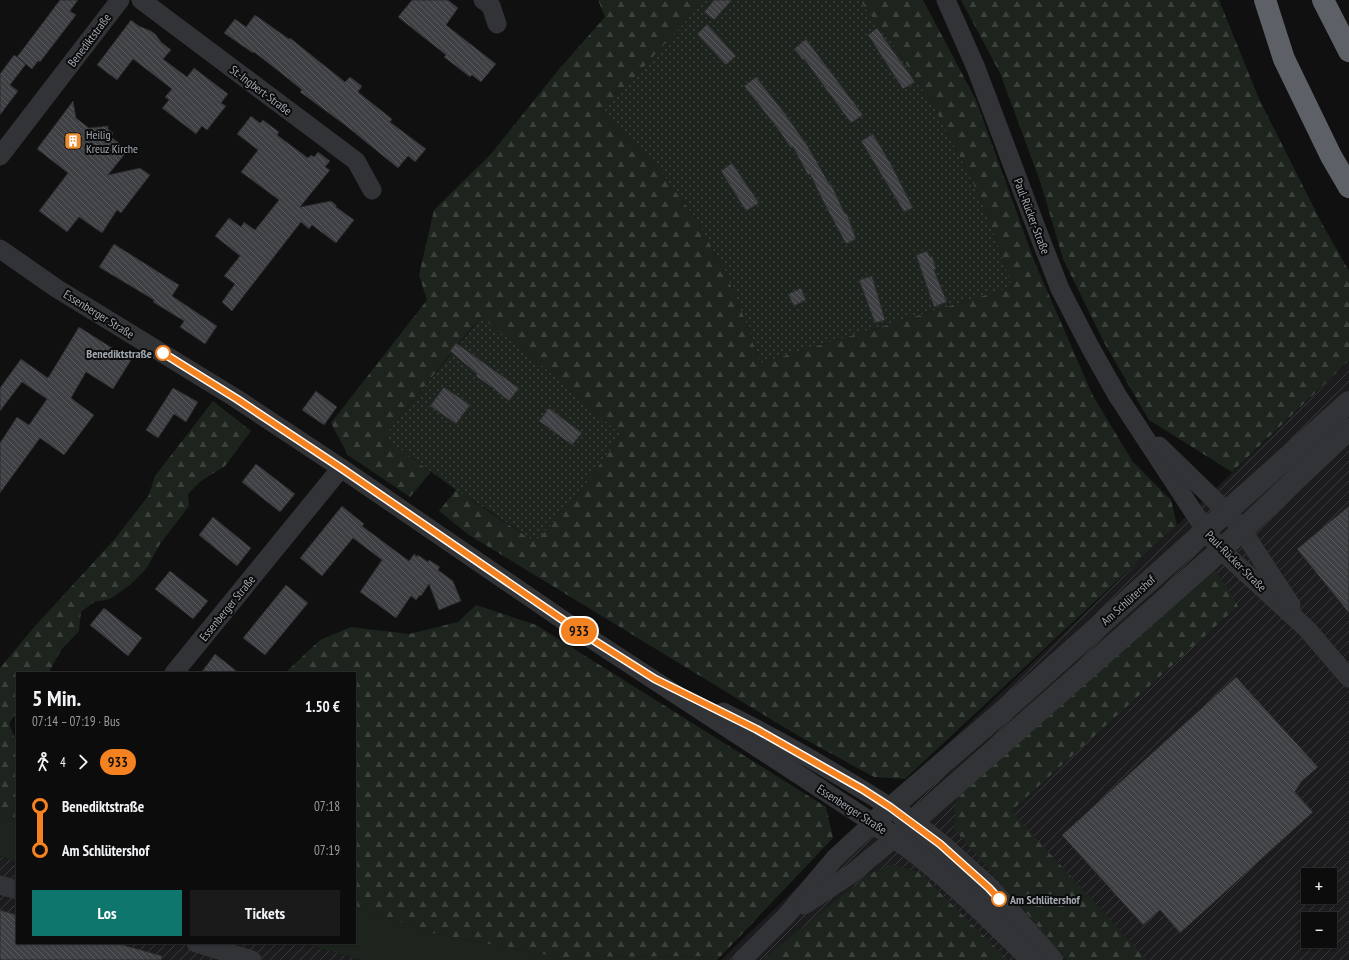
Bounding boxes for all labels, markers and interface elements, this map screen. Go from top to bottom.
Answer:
street label: Benediktstraße [64,10,114,70]
street label: St.-Ingbert-Straße [227,62,295,118]
place label: Heilig Kreuz Kirche [86,127,138,156]
building icon: Heilig Kreuz Kirche [63,131,83,151]
street label: Paul-Rücker-Straße [1011,176,1053,256]
street label: Essenberger Straße [61,286,137,342]
marker: Benediktstraße [155,345,171,361]
place label: Benediktstraße [86,346,152,361]
street label: Paul-Rücker-Straße [1202,527,1270,595]
street label: Am Schlütershof [1098,571,1159,628]
street label: Essenberger Straße [196,572,258,644]
line badge: 933 [556,618,602,644]
text: 933 [569,622,589,640]
text: 5 Min. [32,684,81,712]
text: 1.50 € [305,697,340,716]
text: 07:14 – 07:19 · Bus [32,713,120,730]
icon: walk [32,751,54,773]
icon: forward [72,751,94,773]
text: 933 [108,753,128,771]
text: 4 [60,754,66,771]
street label: Essenberger Straße [814,781,890,837]
text: Benediktstraße [62,797,144,816]
text: 07:18 [314,798,340,815]
text: Am Schlütershof [62,841,149,860]
text: 07:19 [314,842,340,859]
map controls [1301,868,1337,948]
button: + [1301,868,1337,904]
button: Los [32,890,182,936]
button: Tickets [190,890,340,936]
marker: Am Schlütershof [991,891,1007,907]
place label: Am Schlütershof [1009,892,1081,907]
button: − [1301,912,1337,948]

